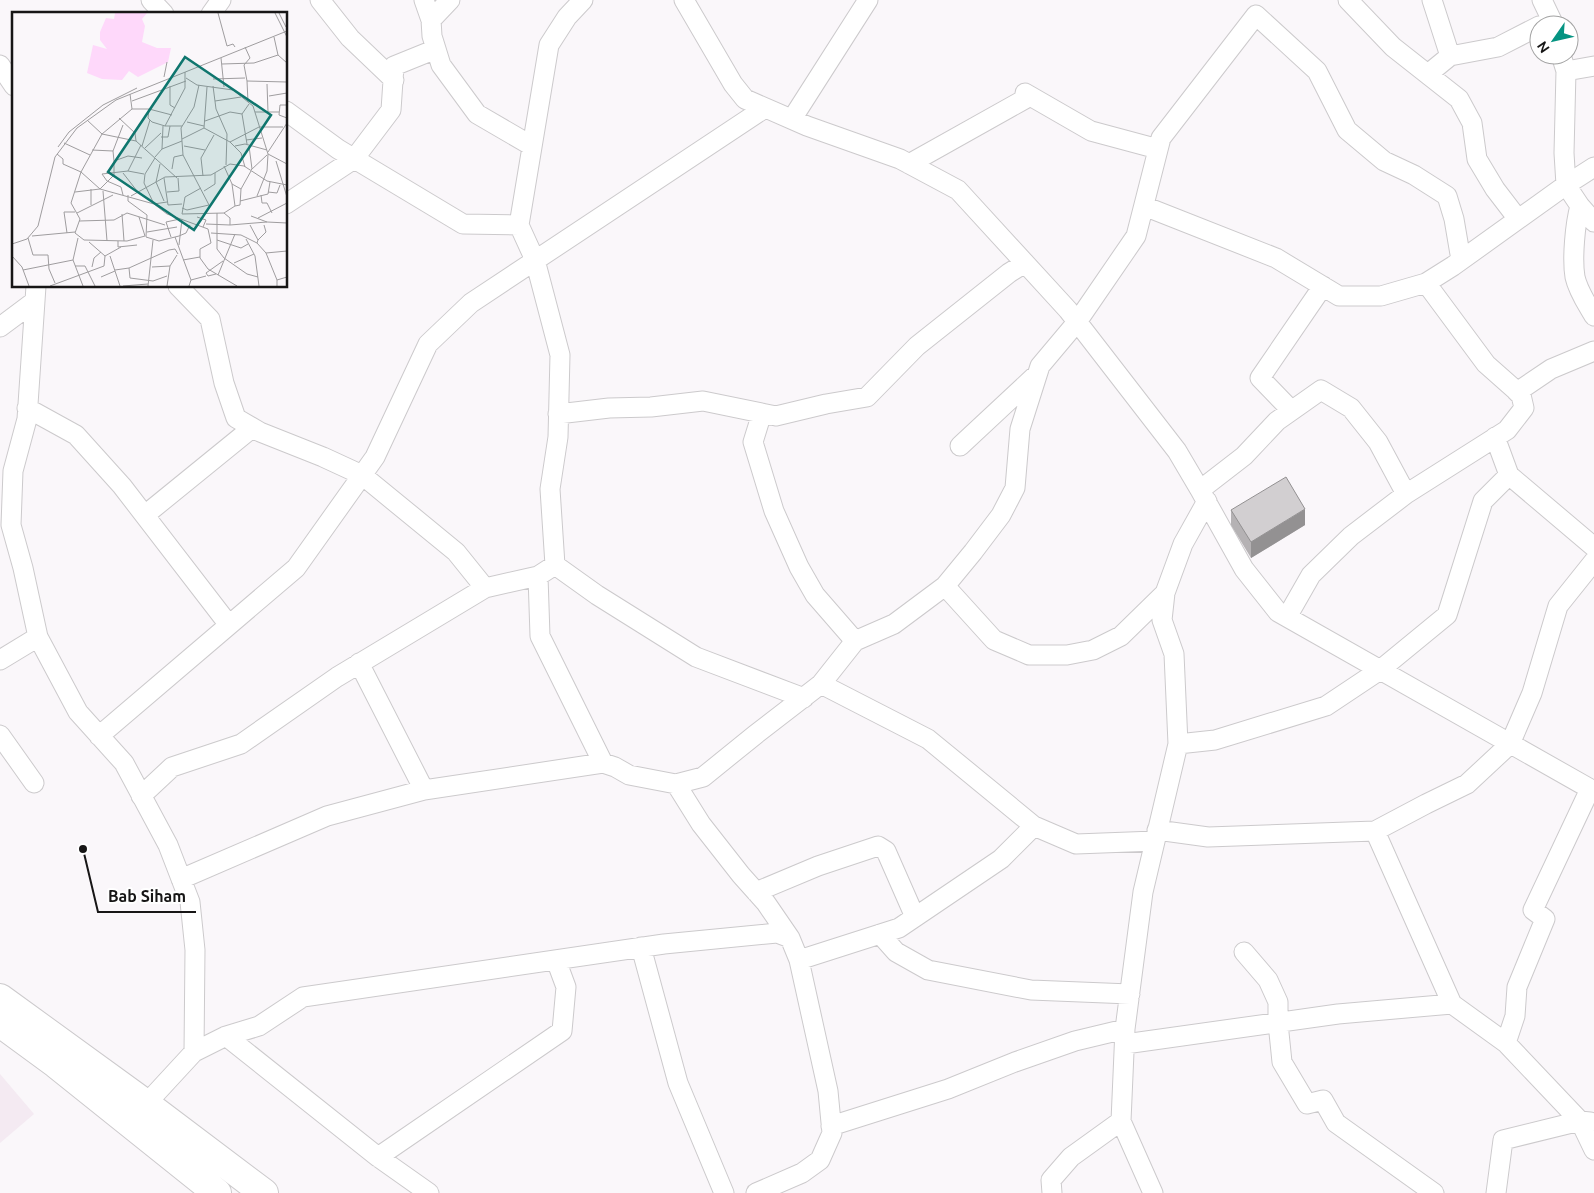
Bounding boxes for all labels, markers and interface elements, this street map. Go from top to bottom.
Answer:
inset map [12,12,288,288]
north arrow [1529,15,1579,65]
text: N [1534,38,1553,56]
callout: Bab Siham [98,881,196,912]
text: Bab Siham [108,887,186,905]

